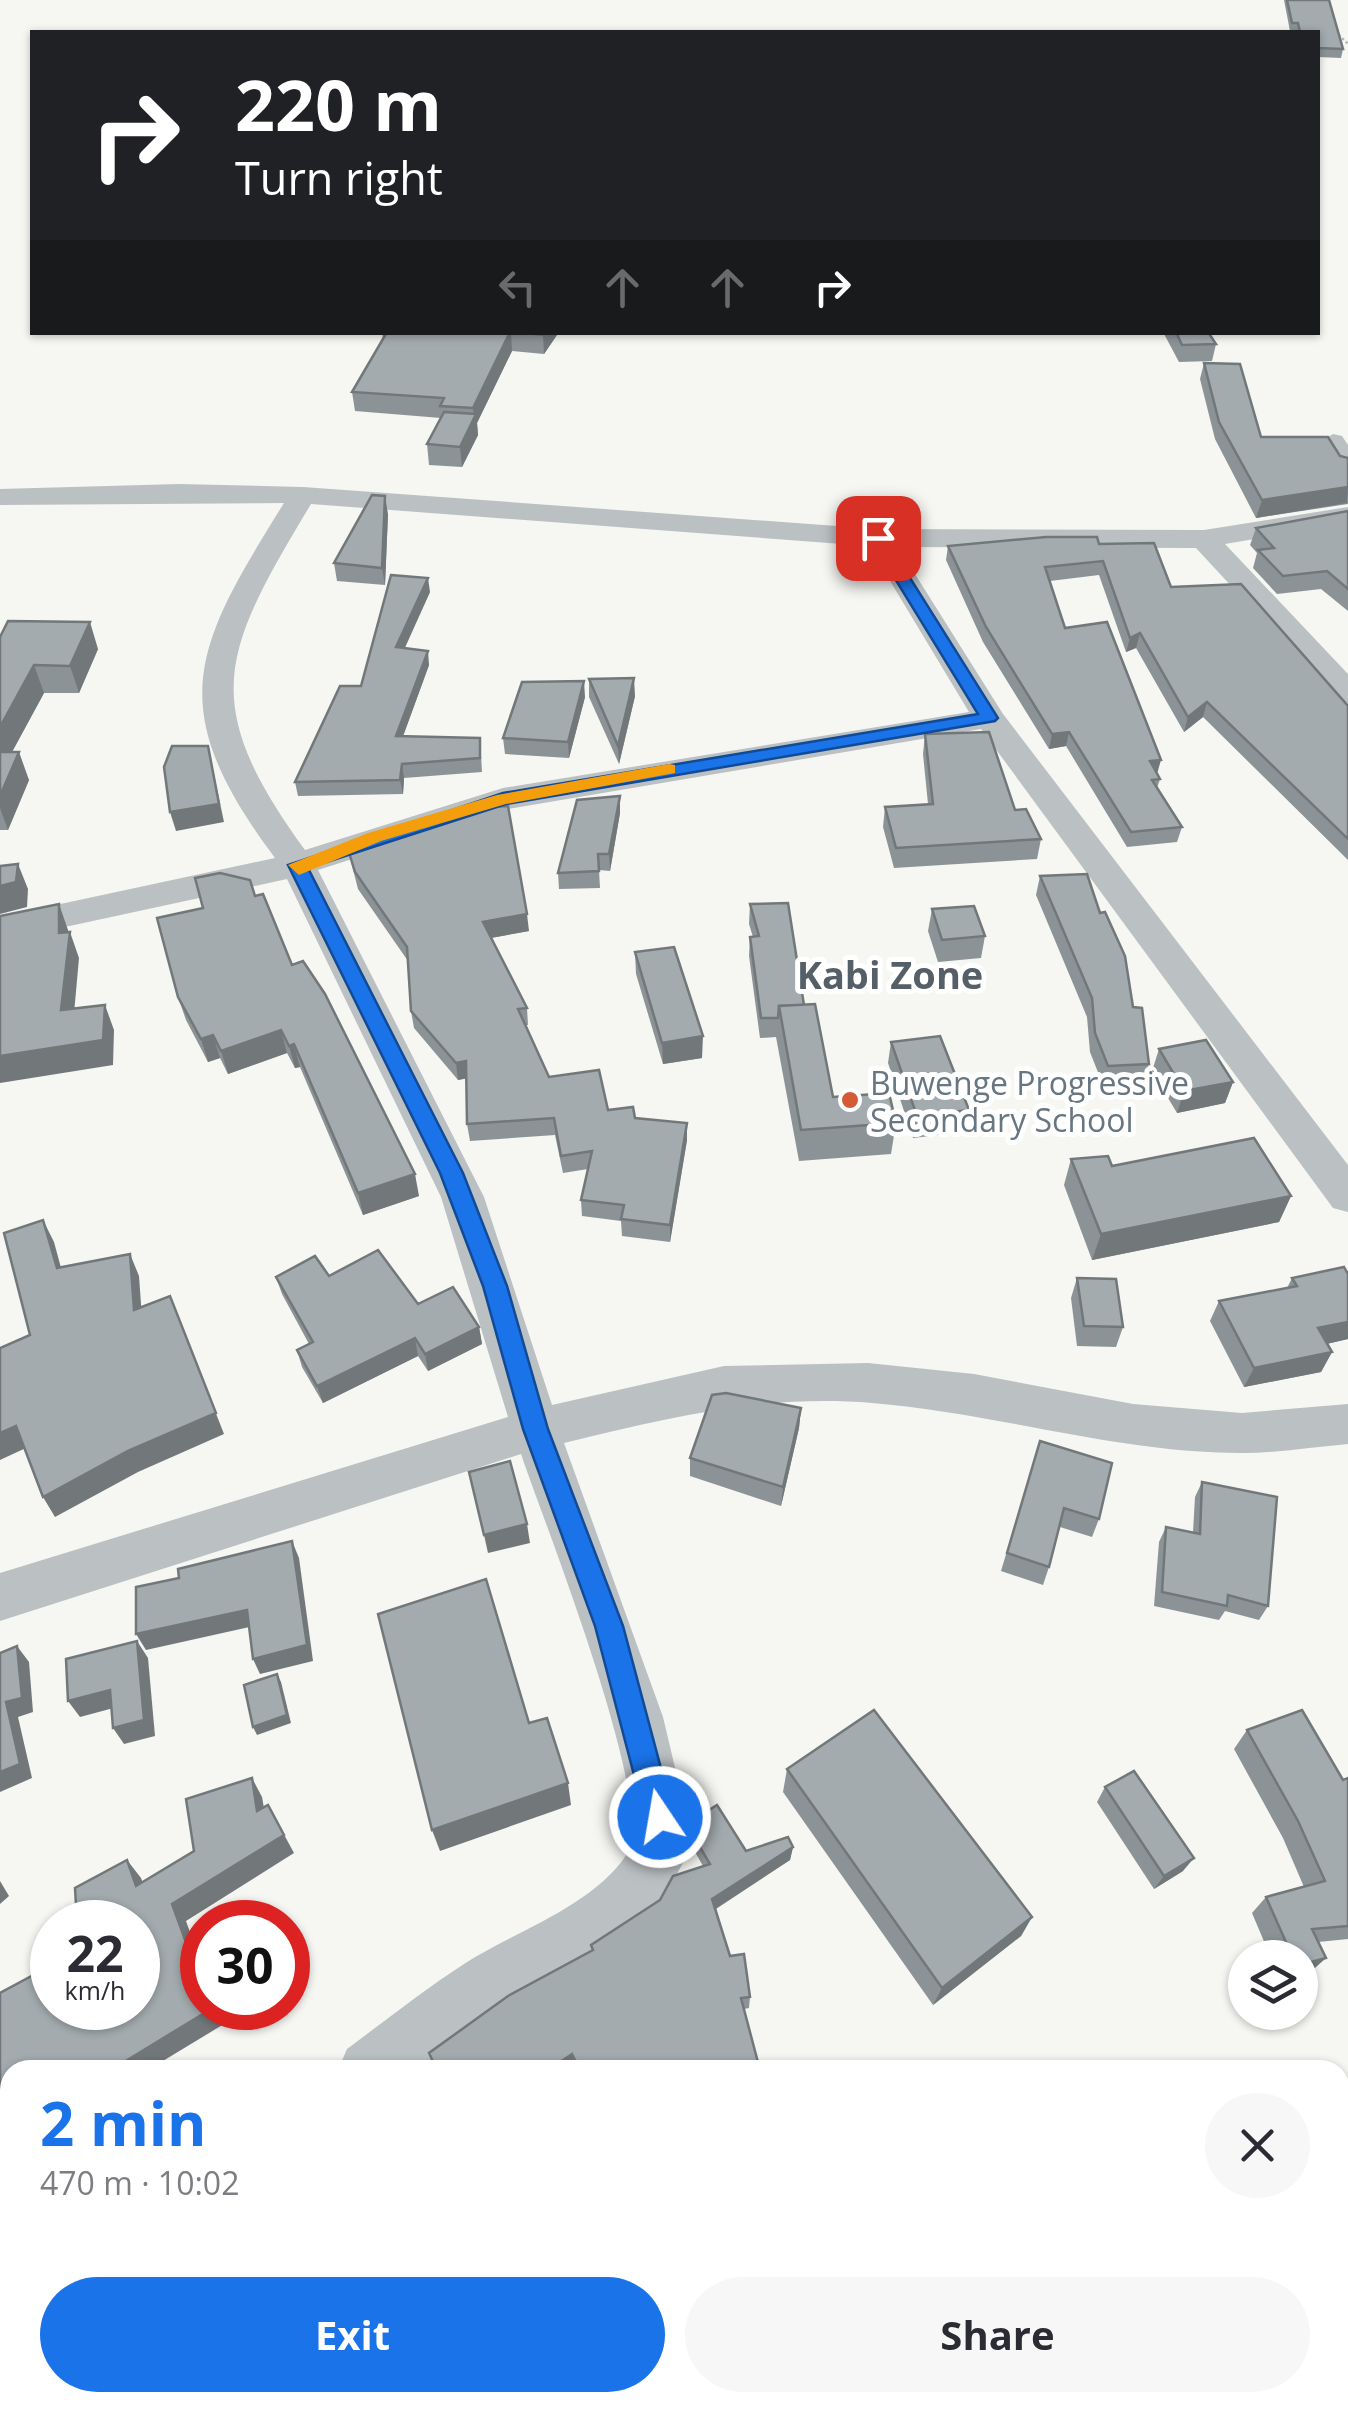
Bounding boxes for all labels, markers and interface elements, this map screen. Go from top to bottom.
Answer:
text: 220 m [235,56,442,152]
icon: right [70,70,200,200]
text: Turn right [235,147,443,208]
icon: left [490,260,545,315]
icon: ahead [595,260,650,315]
icon: ahead [700,260,755,315]
icon: right [805,260,860,315]
pin [836,496,921,581]
icon: arrive [851,511,906,566]
district label: Kabi Zone [797,948,983,1000]
place label: Buwenge Progressive Secondary School [870,1061,1189,1141]
marker: Buwenge Progressive Secondary School [839,1089,861,1111]
position arrow [608,1765,712,1869]
speed limit sign: 30 [180,1900,310,2030]
text: 22 [66,1919,124,1987]
map controls [1228,1940,1318,2030]
button: layers [1228,1940,1318,2030]
text: km/h [65,1973,125,2007]
text: 2 min [40,2082,207,2164]
button: close [1205,2093,1310,2198]
text: 470 m · 10:02 [40,2161,239,2204]
button: Exit [40,2277,665,2392]
button: Share [685,2277,1310,2392]

